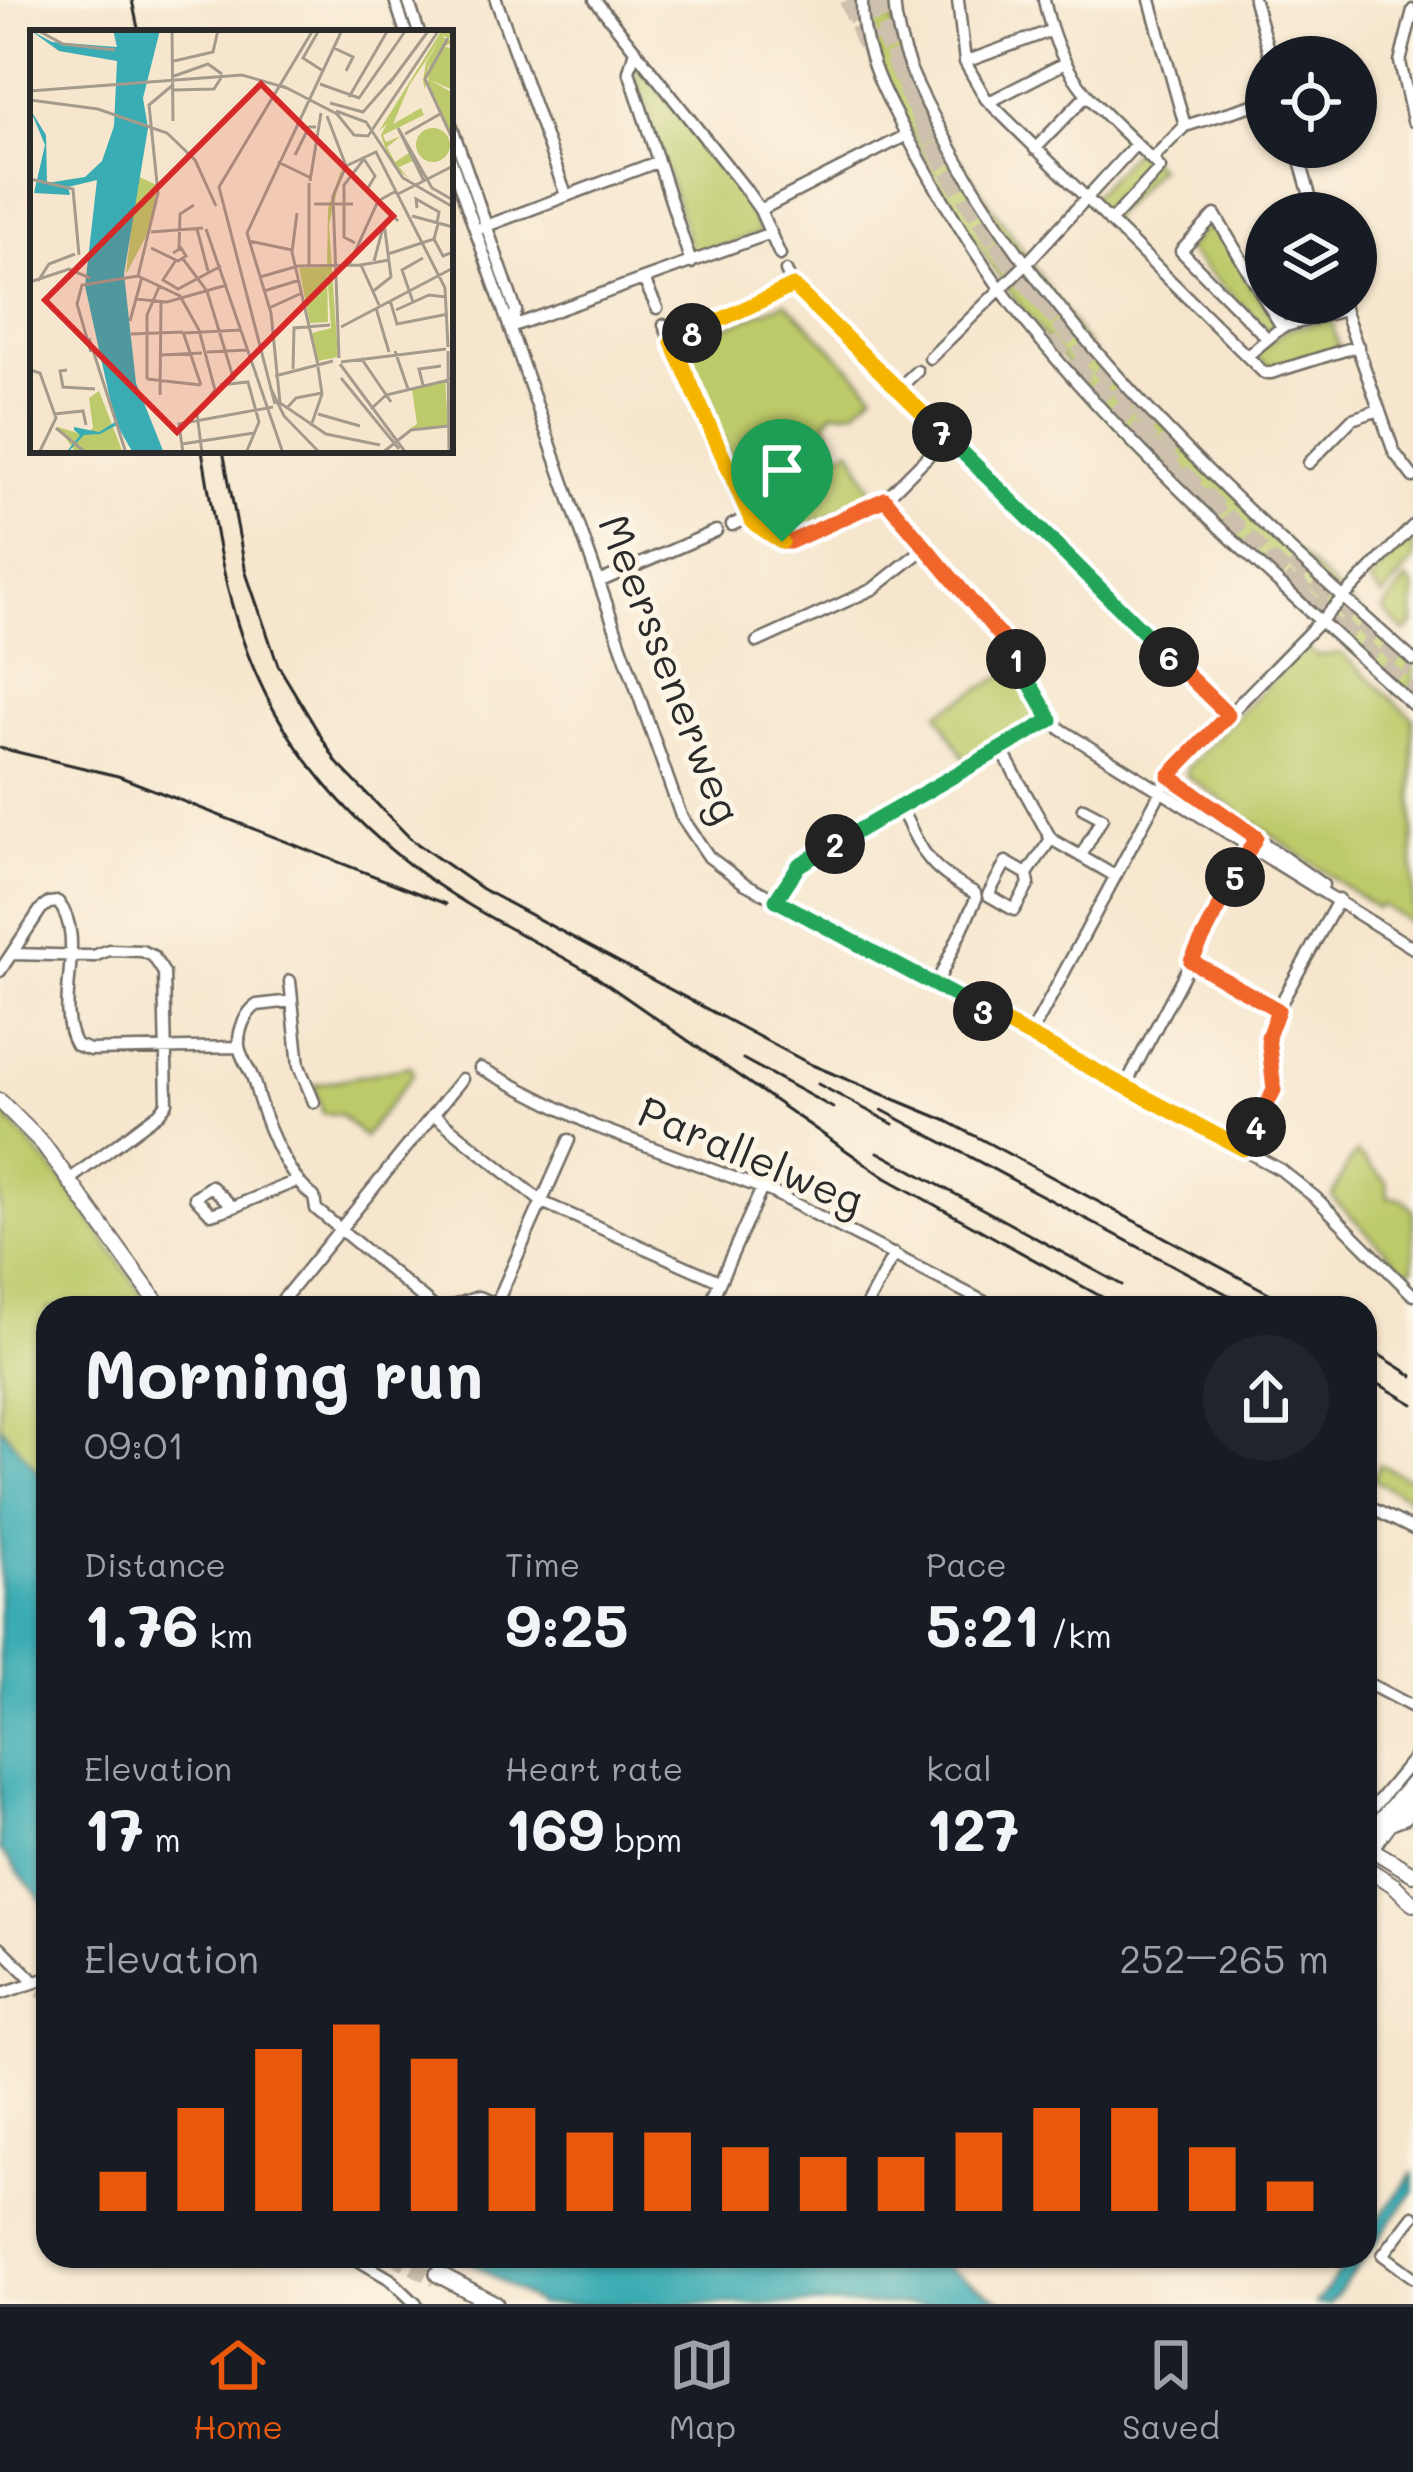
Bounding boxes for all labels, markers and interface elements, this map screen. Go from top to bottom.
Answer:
inset map [30,30,453,453]
map controls [1245,36,1377,324]
button: locate [1245,36,1377,168]
button: layers [1245,192,1377,324]
pin: 8 [662,303,722,363]
text: 8 [682,311,702,354]
pin: 7 [912,402,972,462]
text: 7 [933,410,951,453]
pin [731,419,833,542]
icon: arrive [749,437,815,503]
street label: Meerssenerweg [587,506,756,831]
pin: 6 [1139,627,1199,687]
pin: 1 [986,629,1046,689]
text: 6 [1159,635,1179,678]
text: 1 [1009,637,1023,680]
pin: 2 [805,814,865,874]
text: 2 [826,822,844,865]
pin: 5 [1205,847,1265,907]
text: 5 [1225,855,1245,898]
pin: 3 [953,981,1013,1041]
text: 3 [973,989,993,1032]
street label: Parallelweg [631,1082,873,1227]
pin: 4 [1226,1097,1286,1157]
text: 4 [1246,1105,1266,1148]
text: Morning run [84,1330,483,1416]
button: share [1203,1335,1329,1461]
text: 09:01 [84,1418,185,1469]
text: Distance [84,1542,226,1585]
text: Time [505,1542,580,1585]
text: Pace [926,1542,1007,1585]
text: 1.76 [84,1585,199,1663]
text: 9:25 [505,1585,629,1663]
text: 5:21 [926,1585,1040,1663]
text: km [199,1613,253,1656]
text: /km [1040,1613,1112,1656]
text: Elevation [84,1746,232,1789]
text: Heart rate [505,1746,683,1789]
text: kcal [926,1746,992,1789]
text: 17 [84,1789,144,1867]
text: 169 [505,1789,604,1867]
text: 127 [926,1789,1020,1867]
text: m [144,1817,181,1860]
text: bpm [604,1817,682,1860]
text: Elevation [84,1932,259,1983]
text: 252–265 m [1119,1932,1329,1983]
tab: Home [193,2332,283,2447]
tab: Map [669,2332,736,2447]
tab: Saved [1122,2332,1220,2447]

